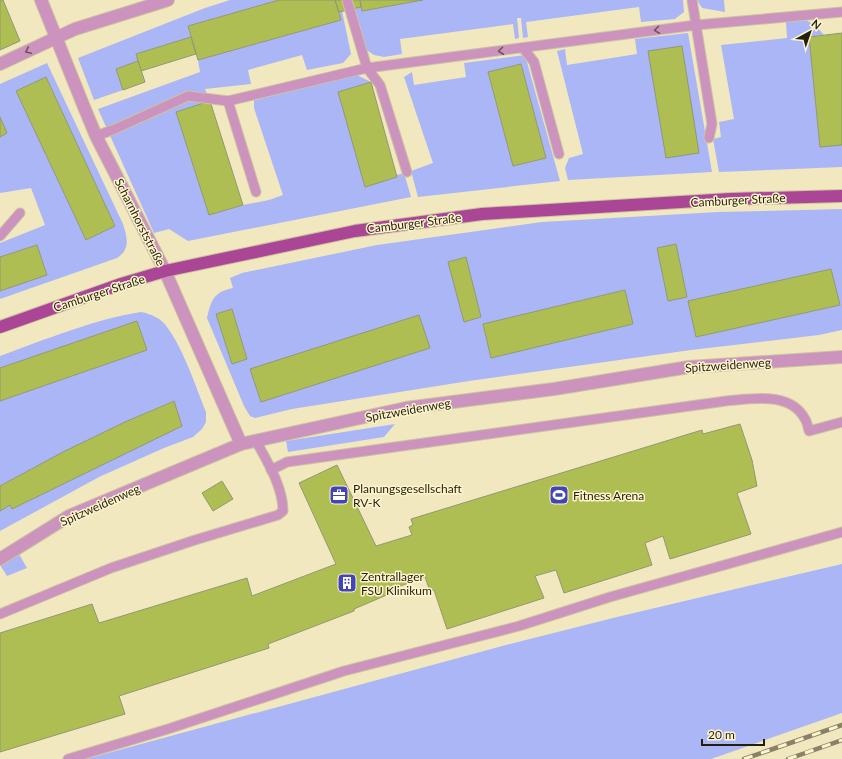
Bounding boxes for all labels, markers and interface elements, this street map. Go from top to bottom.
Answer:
north arrow [790,12,830,52]
text: N [809,16,824,32]
one-way arrow [654,25,660,34]
one-way arrow [24,46,32,54]
one-way arrow [498,46,504,55]
street label: Scharnhorststraße [111,176,169,268]
street label: Camburger Straße [690,190,786,210]
street label: Camburger Straße [366,210,462,236]
street label: Camburger Straße [51,271,147,315]
street label: Spitzweidenweg [685,355,771,375]
street label: Spitzweidenweg [364,395,452,425]
street label: Spitzweidenweg [58,481,142,529]
place label: Planungsgesellschaft RV-K [353,481,463,510]
office icon: Planungsgesellschaft RV-K [328,484,350,506]
sports icon: Fitness Arena [548,484,570,506]
place label: Fitness Arena [573,488,644,503]
place label: Zentrallager FSU Klinikum [361,569,432,598]
building icon: Zentrallager FSU Klinikum [336,572,358,594]
scale bar [702,721,764,747]
text: 20 m [708,727,735,742]

